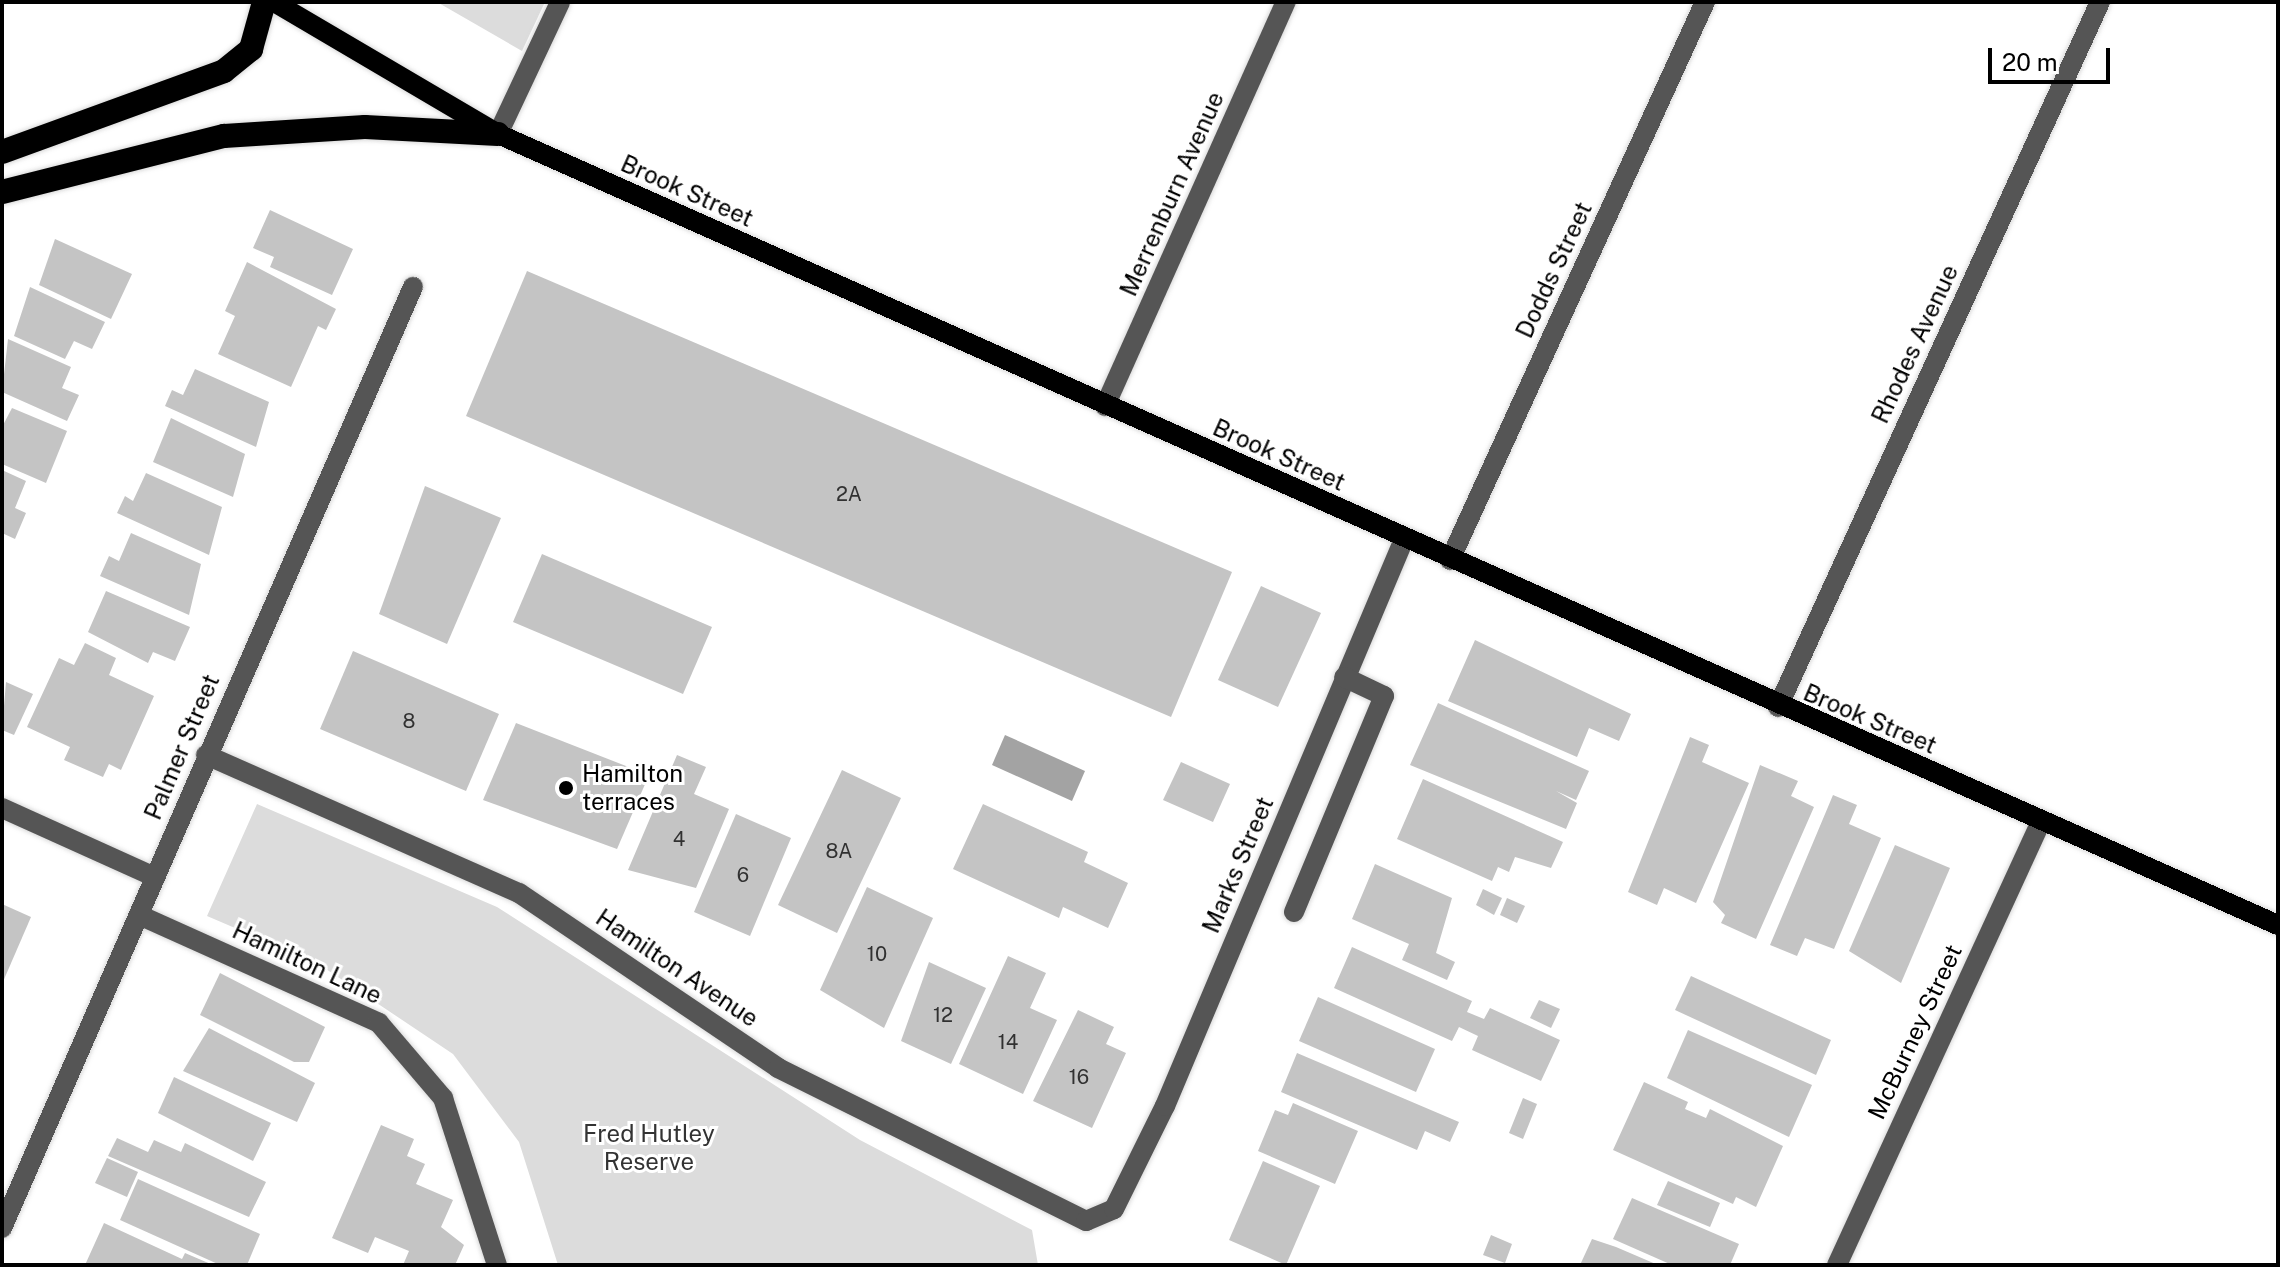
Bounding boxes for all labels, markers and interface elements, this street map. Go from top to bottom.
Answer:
scale bar [1992,32,2114,82]
text: 20 m [2002,48,2058,76]
street label: Merrenburn Avenue [1114,87,1230,301]
street label: Brook Street [616,149,758,233]
street label: Dodds Street [1510,197,1598,343]
street label: Rhodes Avenue [1866,260,1964,428]
street label: Brook Street [1208,413,1350,497]
house number: 2A [836,482,862,506]
street label: Palmer Street [138,670,226,824]
street label: Brook Street [1799,678,1941,760]
house number: 8 [403,709,415,733]
place label: Hamilton terraces [582,760,683,816]
marker: Hamilton terraces [557,779,575,797]
street label: Marks Street [1196,793,1280,937]
house number: 4 [673,827,685,851]
house number: 8A [825,839,853,863]
house number: 6 [737,863,749,887]
street label: Hamilton Avenue [590,903,764,1033]
street label: Hamilton Lane [228,916,386,1010]
street label: McBurney Street [1862,940,1968,1124]
house number: 10 [867,942,887,966]
house number: 12 [933,1003,953,1027]
house number: 14 [998,1030,1018,1054]
house number: 16 [1069,1065,1089,1089]
park label: Fred Hutley Reserve [583,1120,715,1176]

